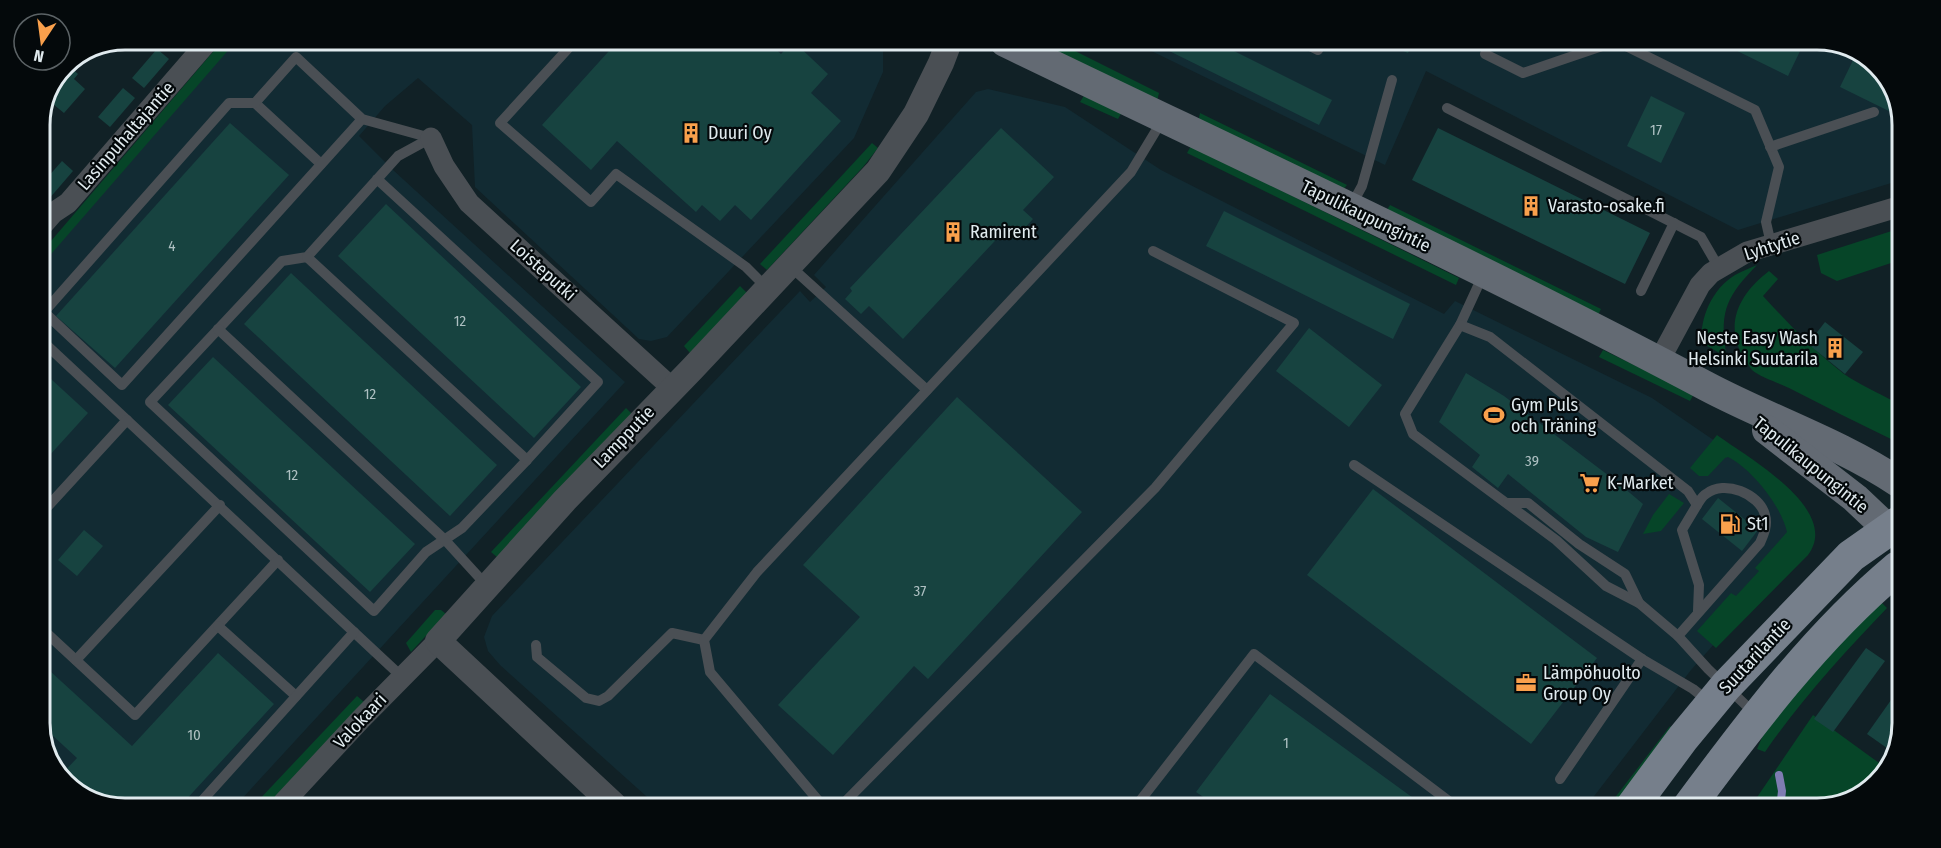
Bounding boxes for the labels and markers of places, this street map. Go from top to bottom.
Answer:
building icon: Duuri Oy [679,121,703,145]
place label: Duuri Oy [708,122,772,144]
building icon: Varasto-osake.fi [1519,194,1543,218]
place label: Varasto-osake.fi [1548,195,1665,217]
building icon: Ramirent [941,220,965,244]
place label: Ramirent [970,221,1037,243]
place label: Neste Easy Wash Helsinki Suutarila [1688,327,1818,370]
building icon: Neste Easy Wash Helsinki Suutarila [1823,336,1847,360]
place label: Gym Puls och Träning [1511,394,1597,437]
sports icon: Gym Puls och Träning [1482,403,1506,427]
supermarket icon: K-Market [1578,471,1602,495]
place label: K-Market [1607,472,1674,494]
fuel station icon: St1 [1718,512,1742,536]
place label: St1 [1747,513,1769,535]
place label: Lämpöhuolto Group Oy [1543,662,1641,705]
office icon: Lämpöhuolto Group Oy [1514,671,1538,695]

